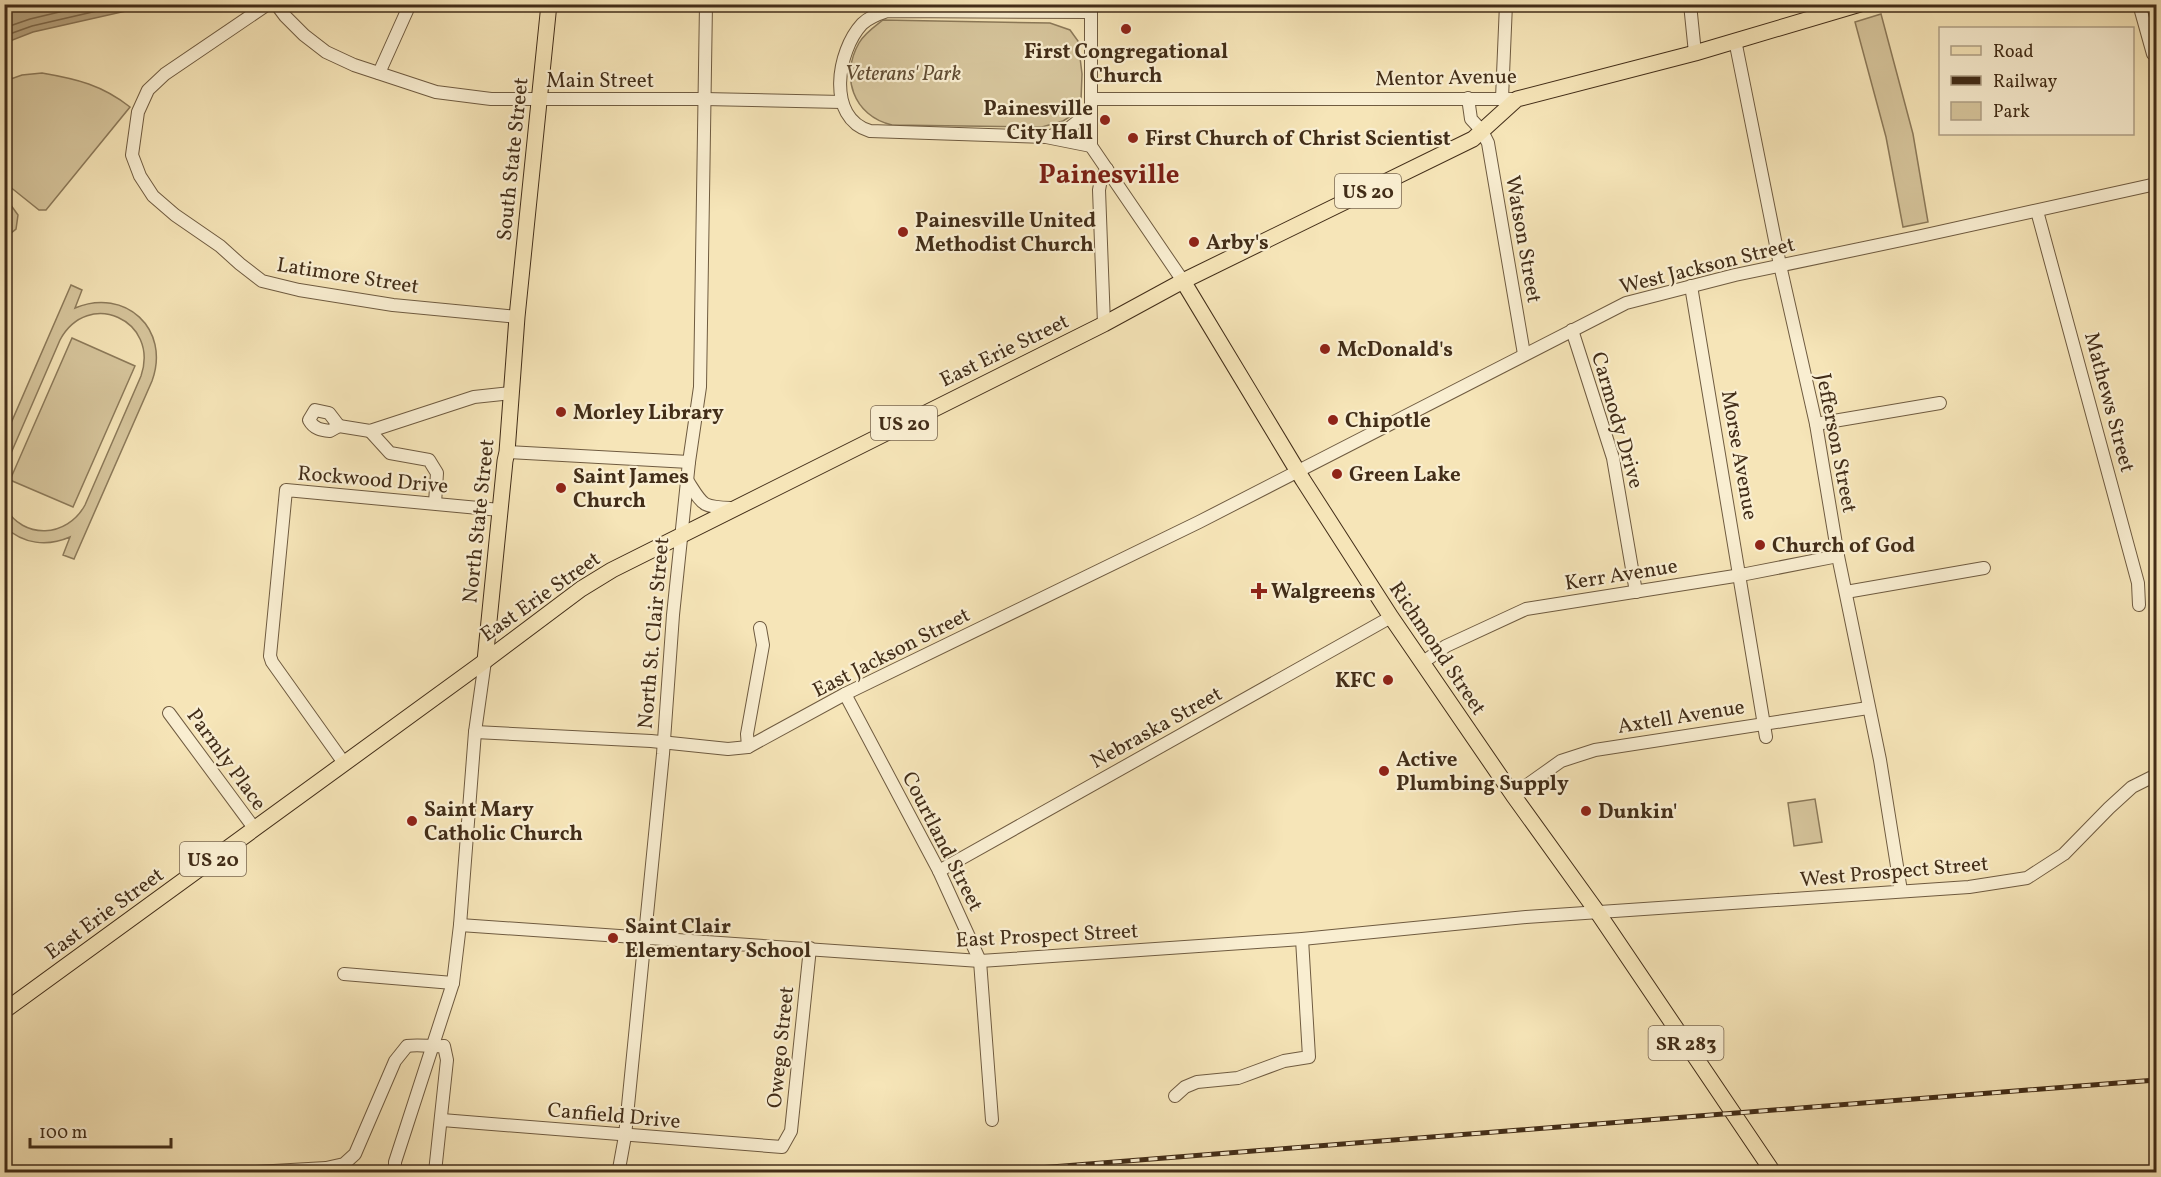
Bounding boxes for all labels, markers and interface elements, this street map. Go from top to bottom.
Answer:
marker: First Congregational Church [1119,22,1133,36]
legend [1939,27,2134,135]
place label: First Congregational Church [1024,38,1228,91]
text: Road [1993,40,2034,65]
park label: Veterans' Park [845,60,961,89]
street label: Mentor Avenue [1375,63,1517,94]
street label: Main Street [546,67,654,96]
text: Railway [1993,70,2057,95]
street label: South State Street [490,76,536,242]
place label: Painesville City Hall [983,95,1093,148]
text: Park [1993,100,2030,125]
marker: Painesville City Hall [1098,113,1112,127]
place label: First Church of Christ Scientist [1145,125,1451,154]
marker: First Church of Christ Scientist [1126,131,1140,145]
district label: Painesville [1038,157,1180,195]
street label: Watson Street [1497,173,1548,305]
road number: US 20 [1335,174,1401,208]
place label: Painesville United Methodist Church [915,207,1096,260]
marker: Painesville United Methodist Church [896,225,910,239]
place label: Arby's [1206,229,1269,258]
street label: West Jackson Street [1617,231,1798,302]
marker: Arby's [1187,235,1201,249]
street label: Latimore Street [275,251,421,302]
street label: East Erie Street [935,308,1074,395]
street label: Mathews Street [2076,329,2141,476]
place label: McDonald's [1337,336,1453,365]
marker: McDonald's [1318,342,1332,356]
street label: Carmody Drive [1583,349,1650,492]
street label: Jefferson Street [1808,371,1863,516]
street label: Morse Avenue [1713,388,1764,522]
place label: Morley Library [573,399,724,428]
marker: Morley Library [554,405,568,419]
road number: US 20 [871,406,937,440]
place label: Chipotle [1345,407,1431,436]
marker: Chipotle [1326,413,1340,427]
street label: North State Street [456,438,503,605]
street label: Rockwood Drive [296,459,449,502]
place label: Green Lake [1349,461,1461,490]
place label: Saint James Church [573,463,689,516]
marker: Green Lake [1330,467,1344,481]
marker: Saint James Church [554,481,568,495]
place label: Church of God [1772,532,1915,561]
street label: North St. Clair Street [632,536,677,730]
marker: Church of God [1753,538,1767,552]
street label: East Erie Street [475,545,607,649]
street label: Kerr Avenue [1563,552,1680,599]
street label: Richmond Street [1381,576,1492,721]
place label: Walgreens [1271,578,1375,607]
marker: Walgreens [1252,584,1266,598]
street label: East Jackson Street [808,601,975,706]
place label: KFC [1335,667,1376,696]
marker: KFC [1381,673,1395,687]
street label: Nebraska Street [1086,680,1228,776]
street label: Axtell Avenue [1616,693,1747,742]
street label: Parmly Place [179,703,273,817]
place label: Active Plumbing Supply [1396,746,1569,799]
marker: Active Plumbing Supply [1377,764,1391,778]
street label: Courtland Street [894,767,989,917]
place label: Saint Mary Catholic Church [424,796,583,849]
place label: Dunkin' [1598,798,1677,827]
marker: Dunkin' [1579,804,1593,818]
marker: Saint Mary Catholic Church [405,814,419,828]
road number: US 20 [180,842,246,876]
street label: West Prospect Street [1799,850,1990,895]
street label: East Erie Street [39,861,170,967]
place label: Saint Clair Elementary School [625,913,811,966]
street label: East Prospect Street [955,917,1139,956]
marker: Saint Clair Elementary School [606,931,620,945]
street label: Owego Street [761,985,802,1110]
road number: SR 283 [1648,1026,1724,1060]
street label: Canfield Drive [546,1096,682,1137]
scale bar [30,1111,171,1149]
text: 100 m [39,1121,88,1146]

